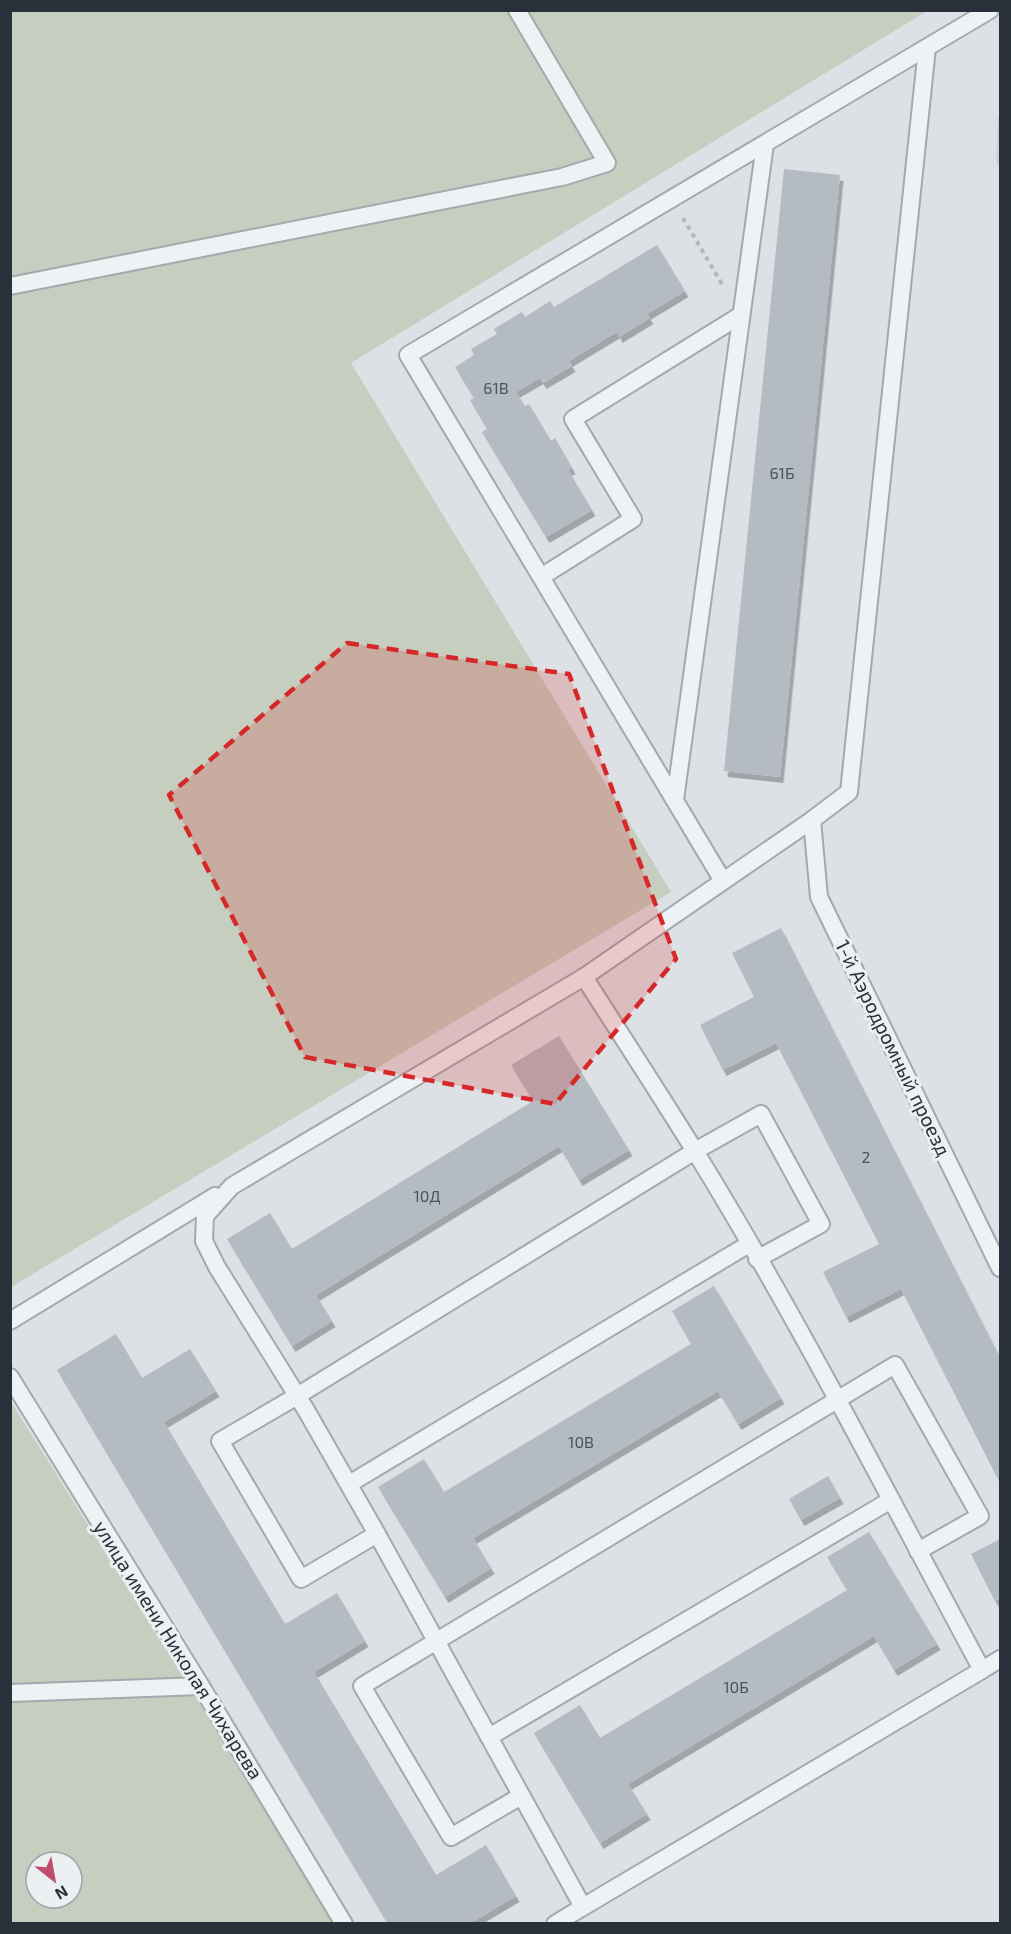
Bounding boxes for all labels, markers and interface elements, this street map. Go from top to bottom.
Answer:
house number: 61В [483,378,509,397]
house number: 61Б [769,463,795,482]
street label: 1-й Аэродромный проезд [831,936,957,1160]
house number: 2 [862,1147,871,1166]
house number: 10Д [413,1186,441,1205]
house number: 10В [568,1432,594,1451]
street label: улица имени Николая Чихарева [88,1516,269,1784]
house number: 10Б [723,1677,749,1696]
north arrow [24,1850,84,1910]
text: N [52,1882,72,1904]

